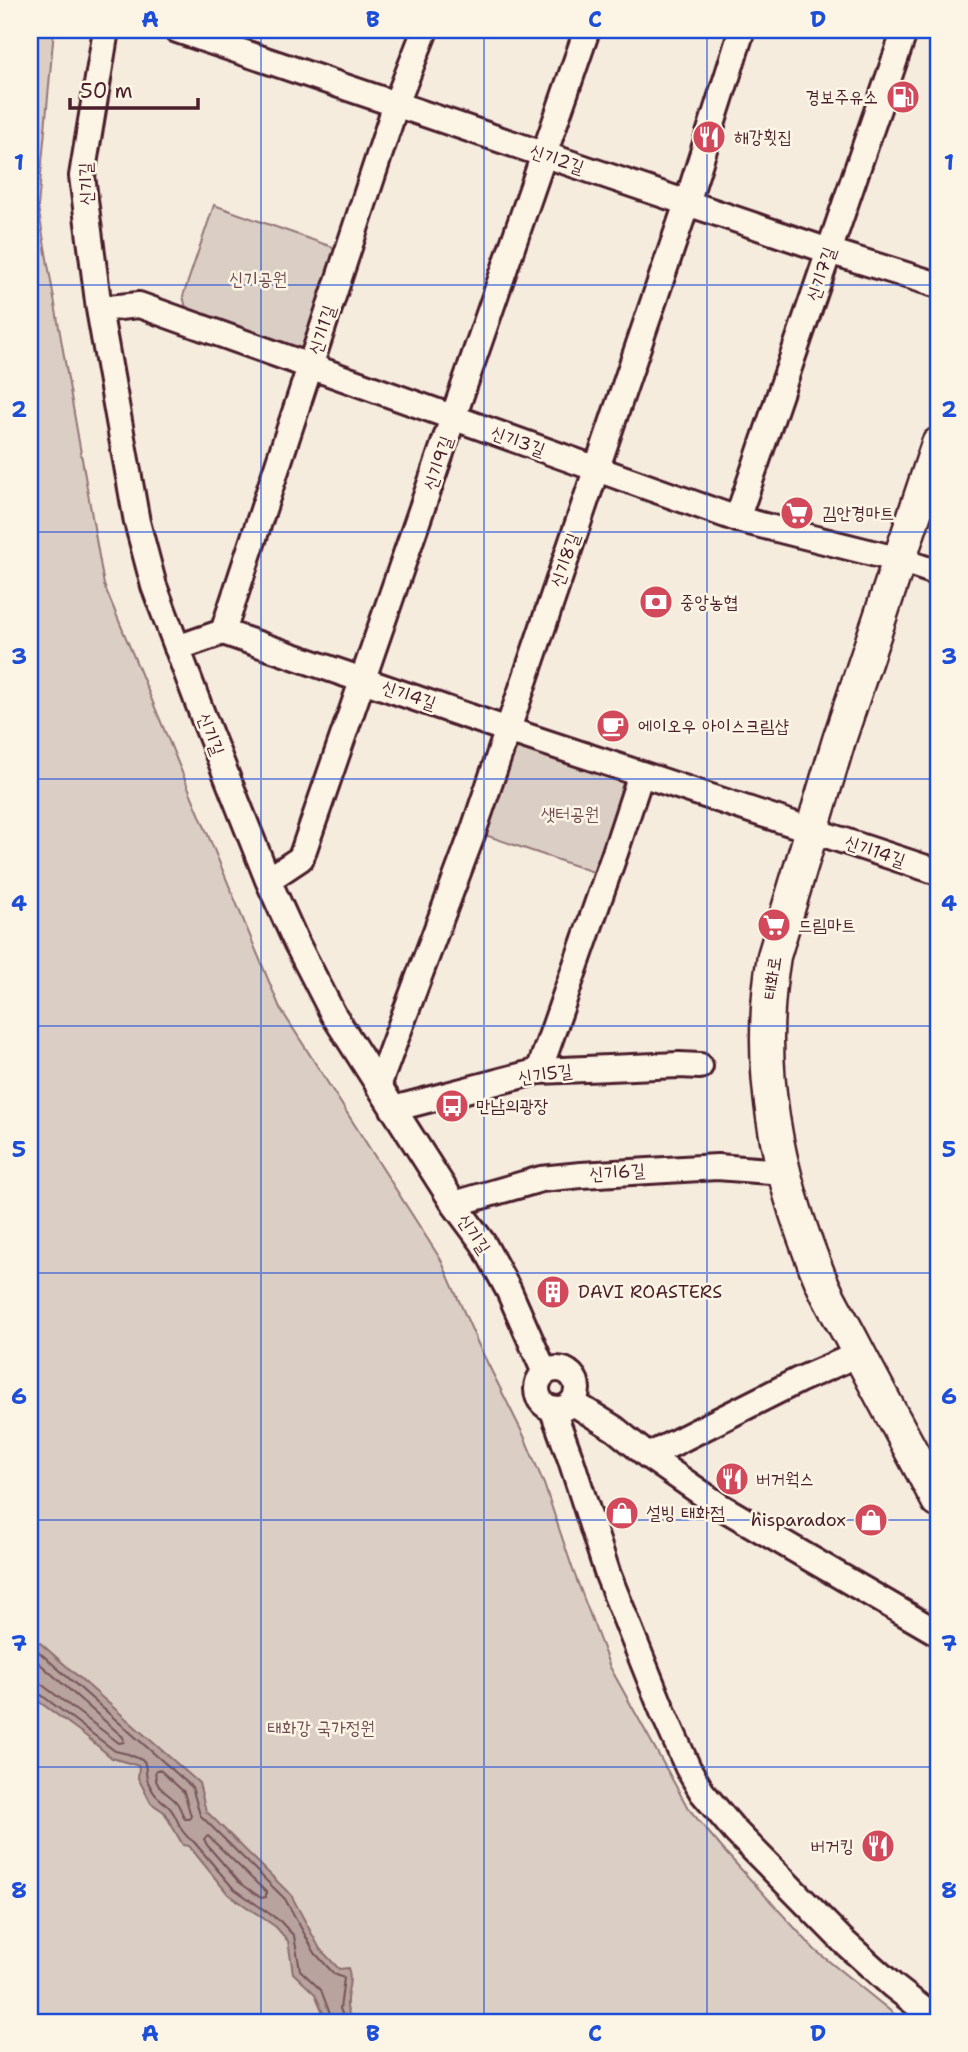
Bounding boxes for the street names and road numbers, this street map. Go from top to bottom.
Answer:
street label: 신기2길 [527,139,588,180]
street label: 신기길 [74,162,98,206]
street label: 신기7길 [801,243,842,304]
street label: 신기1길 [303,302,341,358]
street label: 신기3길 [488,420,549,462]
street label: 신기9길 [418,432,459,493]
street label: 신기8길 [545,529,586,590]
street label: 신기4길 [379,675,440,716]
street label: 신기길 [192,709,230,759]
street label: 신기14길 [841,829,909,873]
street label: 태화로 [757,955,787,1001]
street label: 신기5길 [516,1058,574,1090]
street label: 신기6길 [588,1158,646,1186]
street label: 신기길 [452,1209,496,1259]

